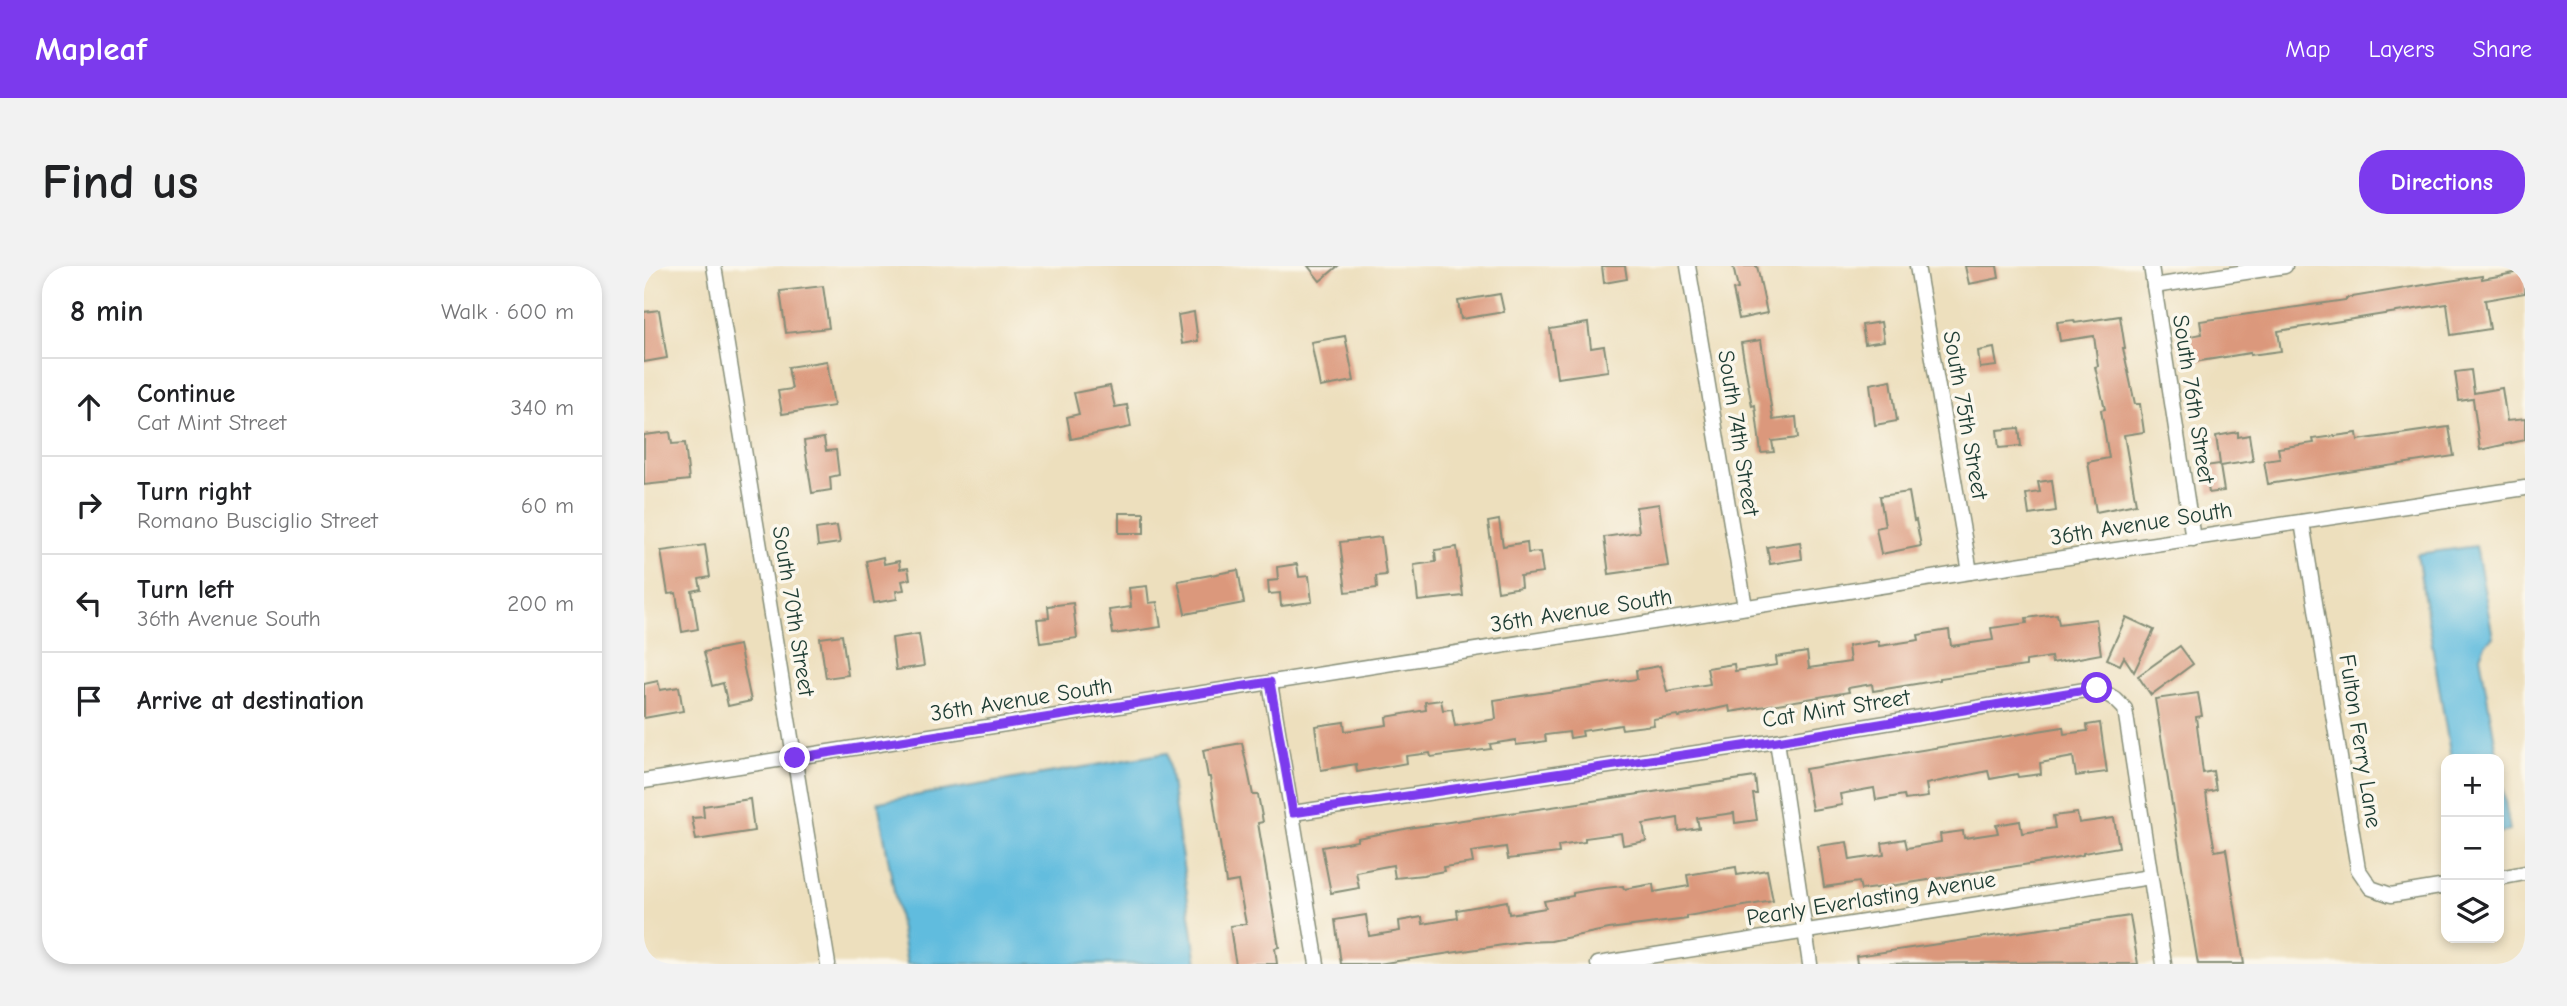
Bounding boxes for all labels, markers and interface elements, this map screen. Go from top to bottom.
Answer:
text: Mapleaf [35,30,147,68]
text: Map [2285,35,2331,63]
text: Layers [2369,35,2434,63]
text: Share [2472,35,2532,63]
button: Directions [2359,150,2525,214]
text: Find us [42,154,198,210]
text: 8 min [70,294,144,329]
text: Walk · 600 m [441,298,574,325]
street label: South 76th Street [2167,313,2220,487]
street label: South 75th Street [1937,329,1994,503]
street label: South 74th Street [1712,348,1765,519]
text: Continue [137,379,235,409]
icon: ahead [70,388,108,426]
text: 340 m [511,394,574,421]
text: Cat Mint Street [137,409,286,436]
text: Turn right [137,477,251,507]
icon: right [70,486,108,524]
text: 60 m [521,492,574,519]
street label: 36th Avenue South [2048,496,2234,551]
text: Romano Busciglio Street [137,507,378,534]
street label: South 70th Street [767,524,821,700]
text: Turn left [137,575,234,605]
street label: 36th Avenue South [1488,583,1674,638]
icon: left [70,584,108,622]
text: 200 m [507,590,574,617]
text: 36th Avenue South [137,605,321,632]
street label: Fulton Ferry Lane [2333,652,2388,830]
street label: 36th Avenue South [928,672,1114,727]
route start [2081,672,2112,703]
icon: arrive [70,682,108,720]
street label: Cat Mint Street [1760,683,1913,734]
text: Arrive at destination [137,686,364,716]
route end [779,742,810,773]
map controls [2441,754,2504,943]
button: + [2441,754,2504,817]
button: − [2441,817,2504,880]
street label: Pearly Everlasting Avenue [1745,865,1998,932]
button: layers [2441,880,2504,943]

